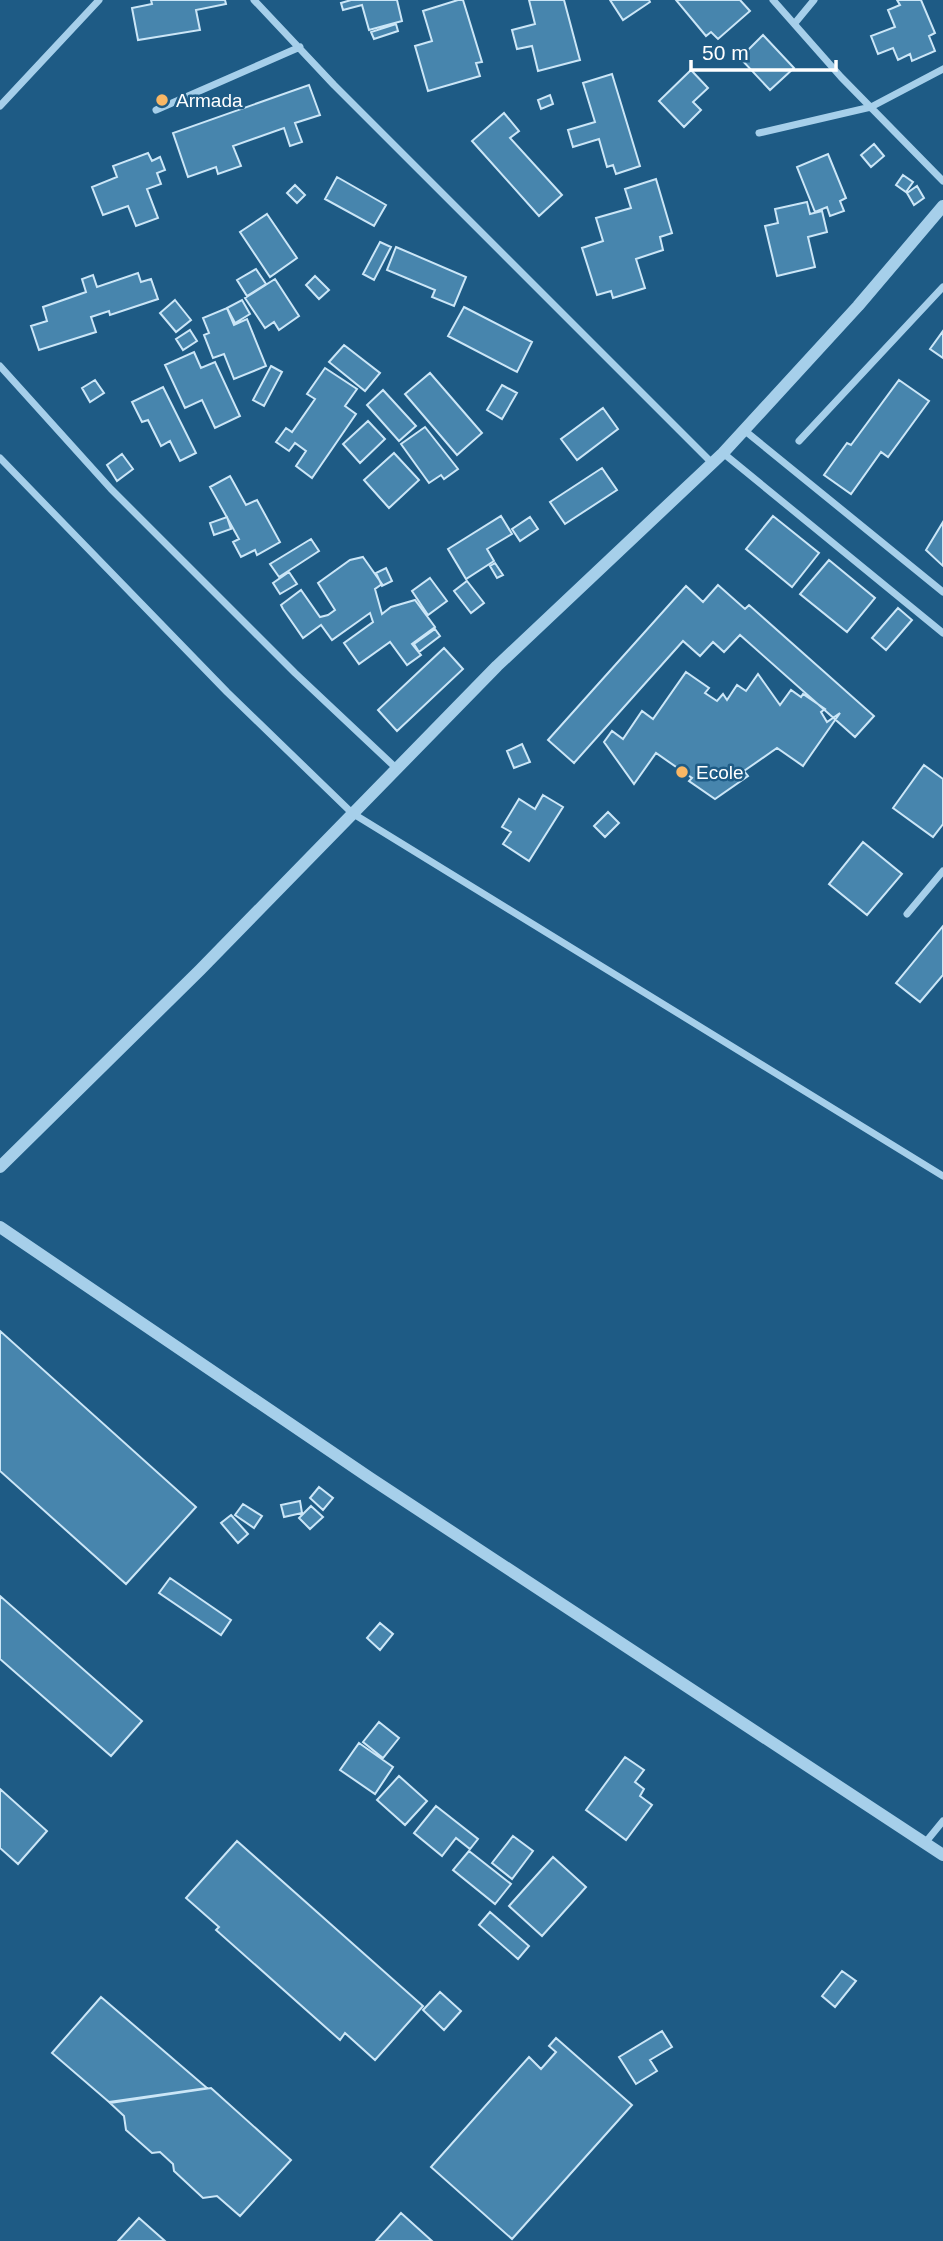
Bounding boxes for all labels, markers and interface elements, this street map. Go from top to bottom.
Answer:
scale bar [691,28,836,72]
text: 50 m [702,41,749,64]
place label: Armada [176,90,243,111]
marker: Armada [154,92,170,108]
place label: Ecole [696,762,744,783]
marker: Ecole [674,764,690,780]

